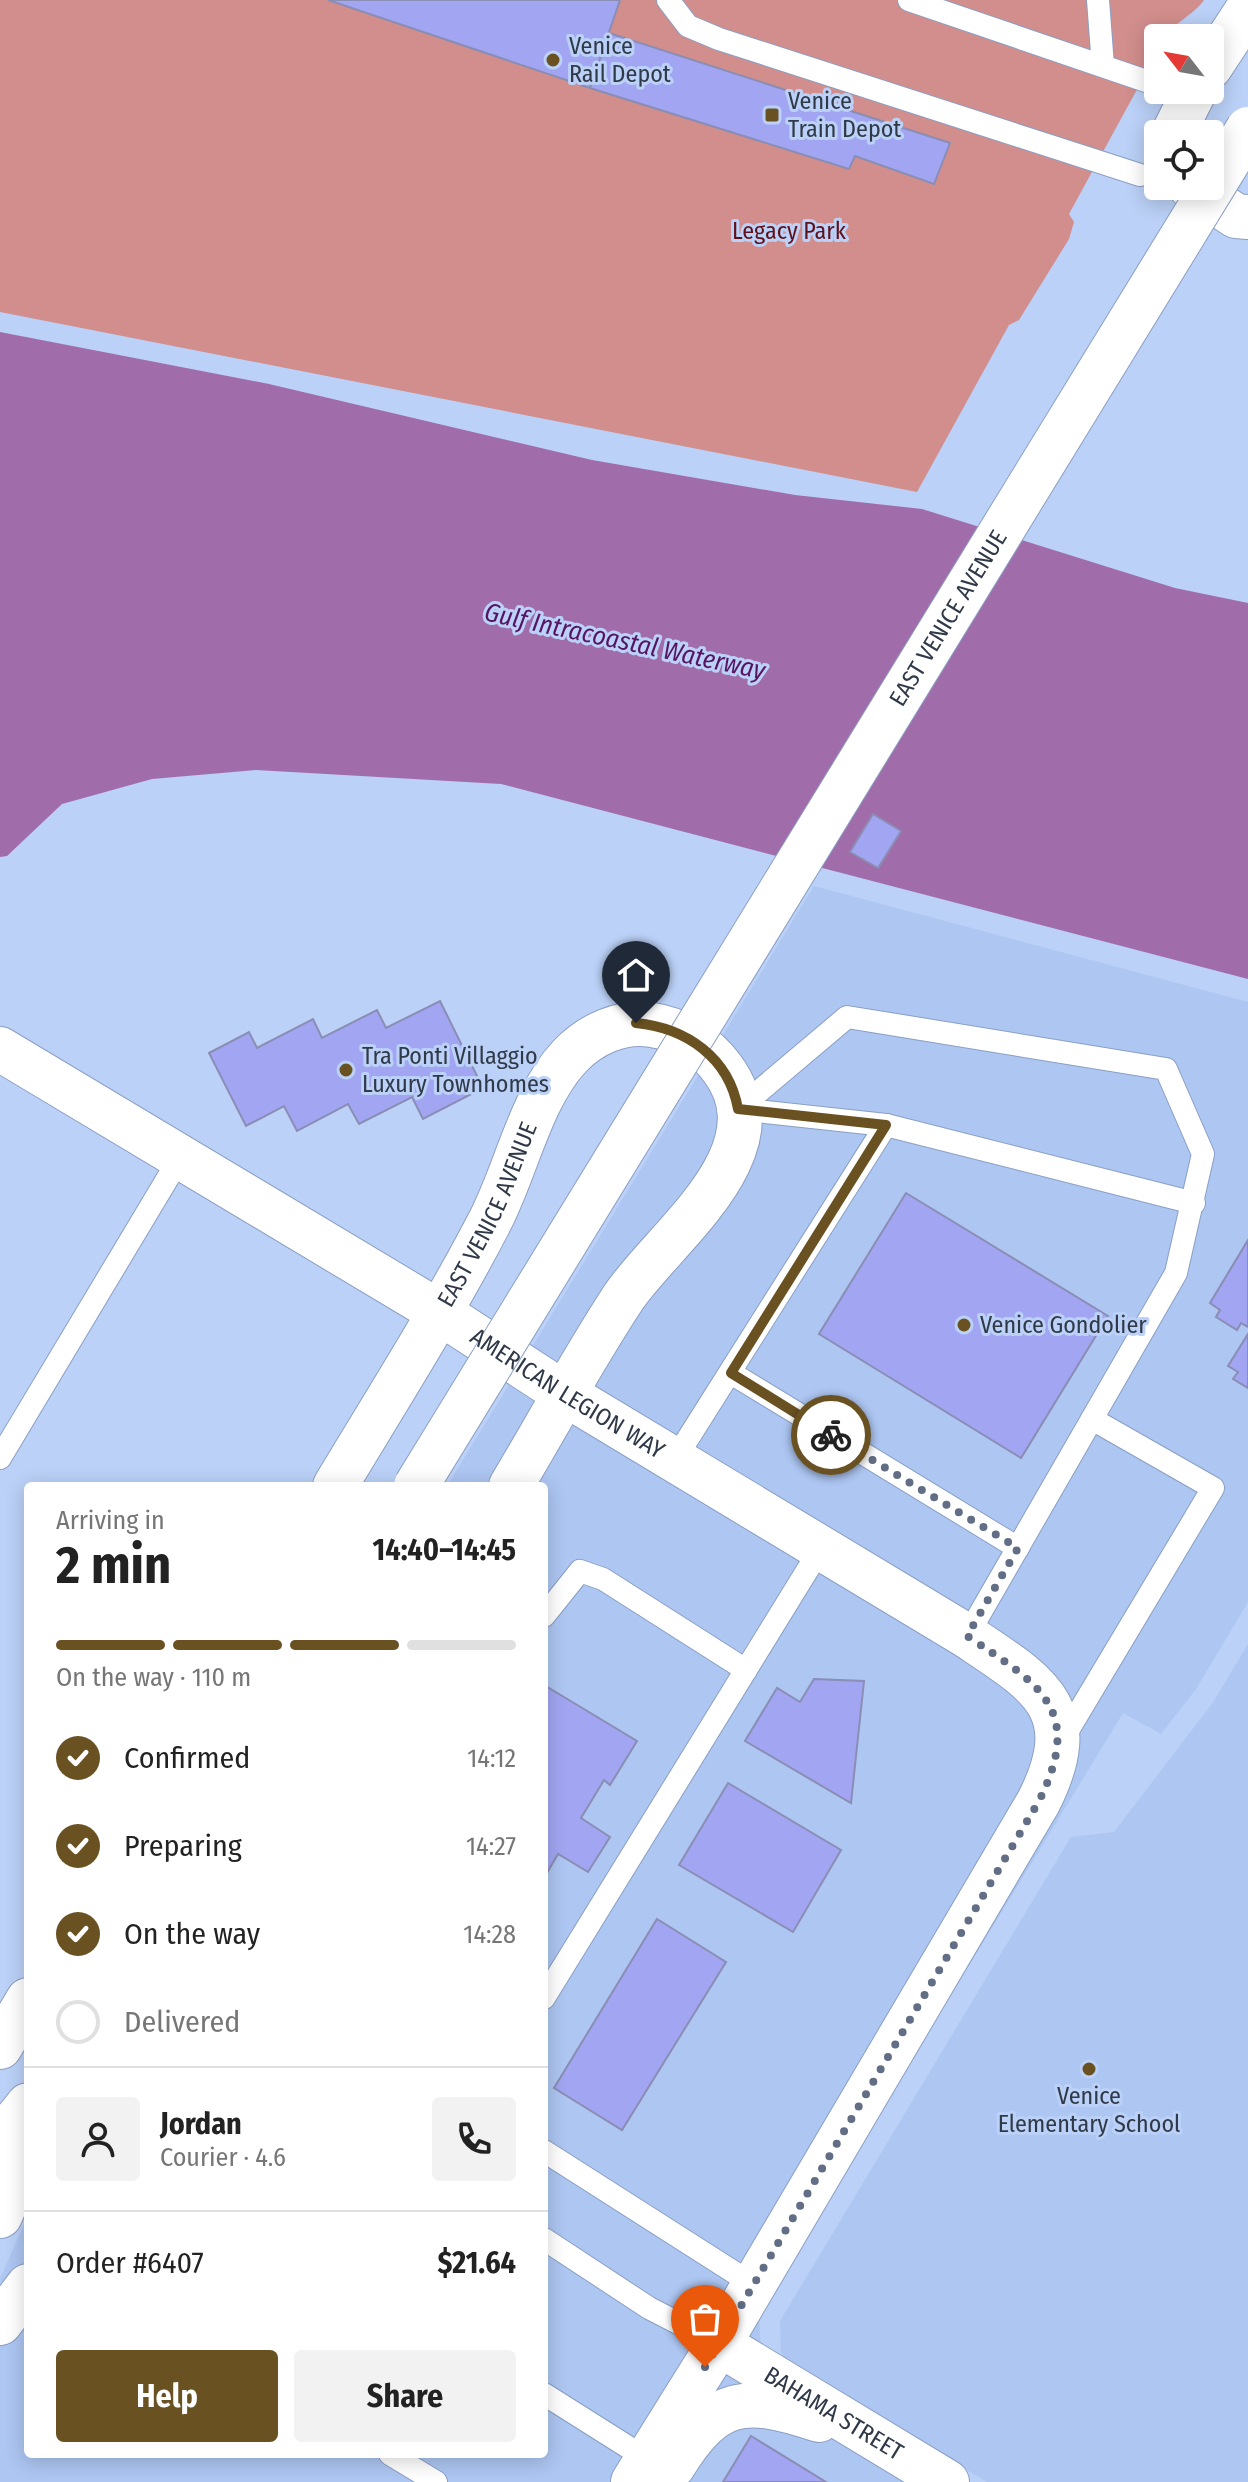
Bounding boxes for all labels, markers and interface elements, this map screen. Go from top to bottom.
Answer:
north arrow [1144,24,1224,104]
map controls [1144,24,1224,200]
place label: Venice Rail Depot [569,32,671,88]
marker: Venice Rail Depot [544,51,562,69]
place label: Venice Train Depot [788,87,901,143]
marker: Venice Train Depot [763,106,781,124]
button: locate [1144,120,1224,200]
park label: Legacy Park [732,217,847,245]
street label: EAST VENICE AVENUE [884,525,1013,711]
water label: Gulf Intracoastal Waterway [482,597,769,687]
pin [602,941,670,1023]
icon: home [614,953,658,997]
place label: Tra Ponti Villaggio Luxury Townhomes [362,1042,549,1098]
marker: Tra Ponti Villaggio Luxury Townhomes [337,1061,355,1079]
street label: EAST VENICE AVENUE [432,1118,543,1312]
place label: Venice Gondolier [980,1311,1147,1339]
marker: Venice Gondolier [955,1316,973,1334]
street label: AMERICAN LEGION WAY [465,1322,670,1465]
courier [791,1395,871,1475]
icon: bike [809,1413,853,1457]
text: Arriving in [56,1505,165,1536]
text: 14:40–14:45 [373,1532,516,1568]
text: 2 min [56,1534,171,1597]
text: On the way · 110 m [56,1662,251,1693]
icon: check [56,1736,100,1780]
text: Confirmed [124,1740,250,1776]
text: 14:12 [467,1743,516,1774]
icon: check [56,1824,100,1868]
text: Preparing [124,1828,242,1864]
text: 14:27 [466,1831,516,1862]
icon: check [56,1912,100,1956]
text: On the way [124,1916,260,1952]
text: 14:28 [463,1919,516,1950]
text: Delivered [124,2004,240,2040]
marker: Venice Elementary School [1080,2060,1098,2078]
place label: Venice Elementary School [998,2082,1180,2138]
button: person [56,2097,140,2181]
button: phone [432,2097,516,2181]
text: Jordan [160,2106,242,2142]
text: Courier · 4.6 [160,2142,286,2173]
text: Order #6407 [56,2245,204,2281]
text: $21.64 [438,2245,516,2281]
pin [671,2285,739,2367]
icon: bag [683,2297,727,2341]
button: Help [56,2350,278,2442]
button: Share [294,2350,516,2442]
street label: BAHAMA STREET [759,2361,908,2466]

